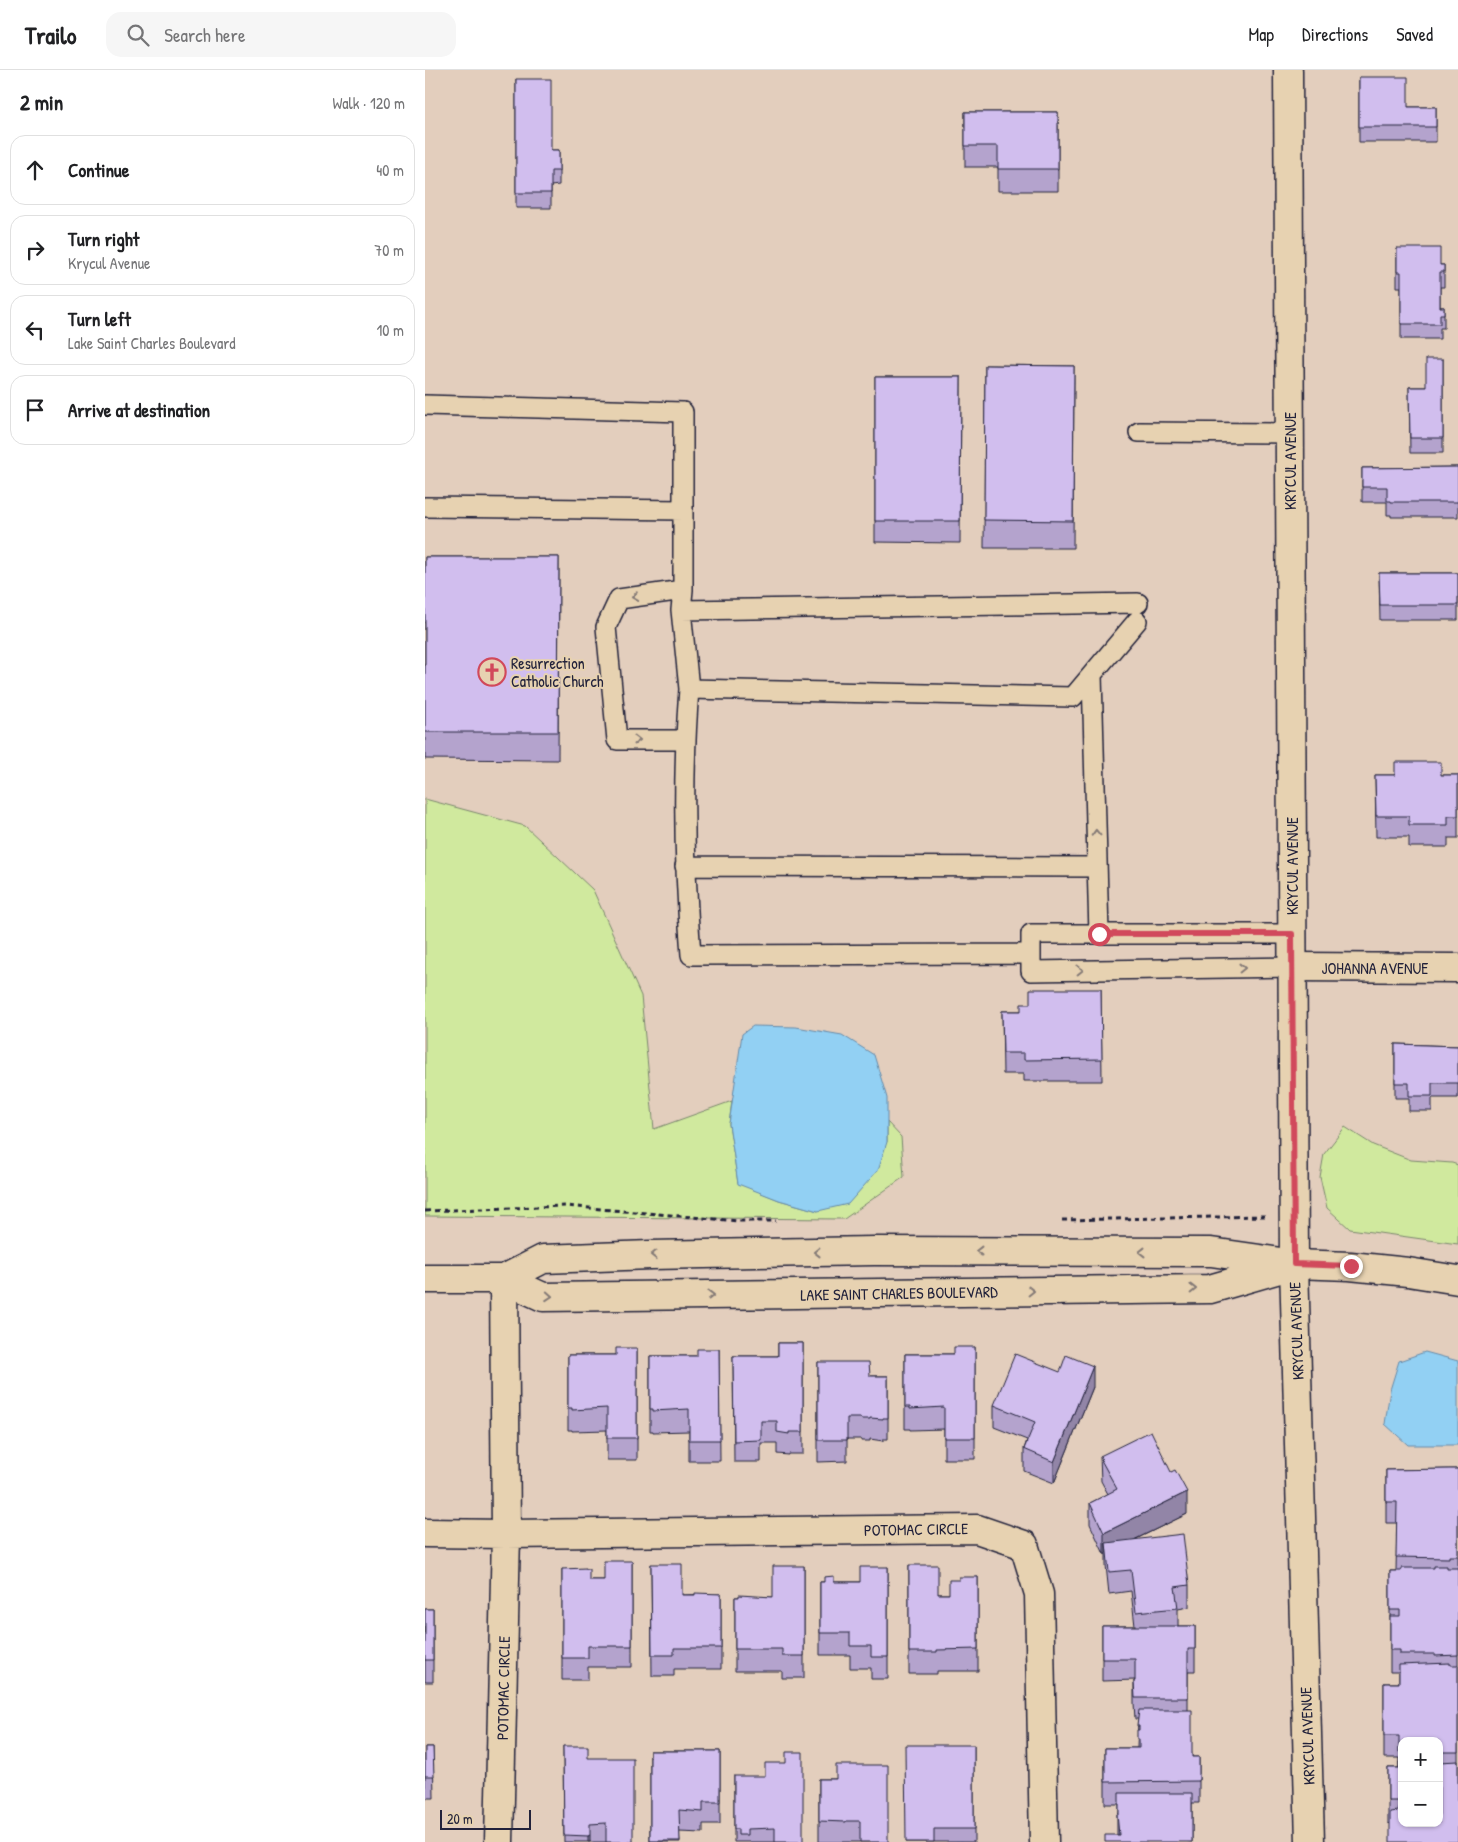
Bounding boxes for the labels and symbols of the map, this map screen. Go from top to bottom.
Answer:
street label: KRYCUL AVENUE [1279,412,1301,510]
one-way arrow [631,591,639,602]
place label: Resurrection Catholic Church [511,652,604,692]
church icon: Resurrection Catholic Church [477,657,507,687]
one-way arrow [634,735,642,745]
street label: KRYCUL AVENUE [1281,817,1303,915]
one-way arrow [1091,829,1102,837]
route start [1088,923,1111,946]
street label: JOHANNA AVENUE [1322,957,1428,979]
one-way arrow [1239,963,1247,973]
one-way arrow [1076,965,1084,975]
one-way arrow [975,1246,982,1256]
one-way arrow [812,1247,820,1257]
one-way arrow [1137,1247,1145,1257]
one-way arrow [650,1250,658,1260]
route end [1340,1255,1363,1278]
street label: LAKE SAINT CHARLES BOULEVARD [800,1280,998,1306]
street label: KRYCUL AVENUE [1283,1282,1309,1380]
one-way arrow [1190,1284,1198,1294]
one-way arrow [1028,1286,1035,1296]
one-way arrow [708,1290,715,1300]
one-way arrow [545,1291,553,1302]
street label: POTOMAC CIRCLE [864,1517,968,1541]
street label: POTOMAC CIRCLE [491,1636,515,1740]
street label: KRYCUL AVENUE [1294,1687,1320,1785]
scale bar [440,1807,531,1830]

